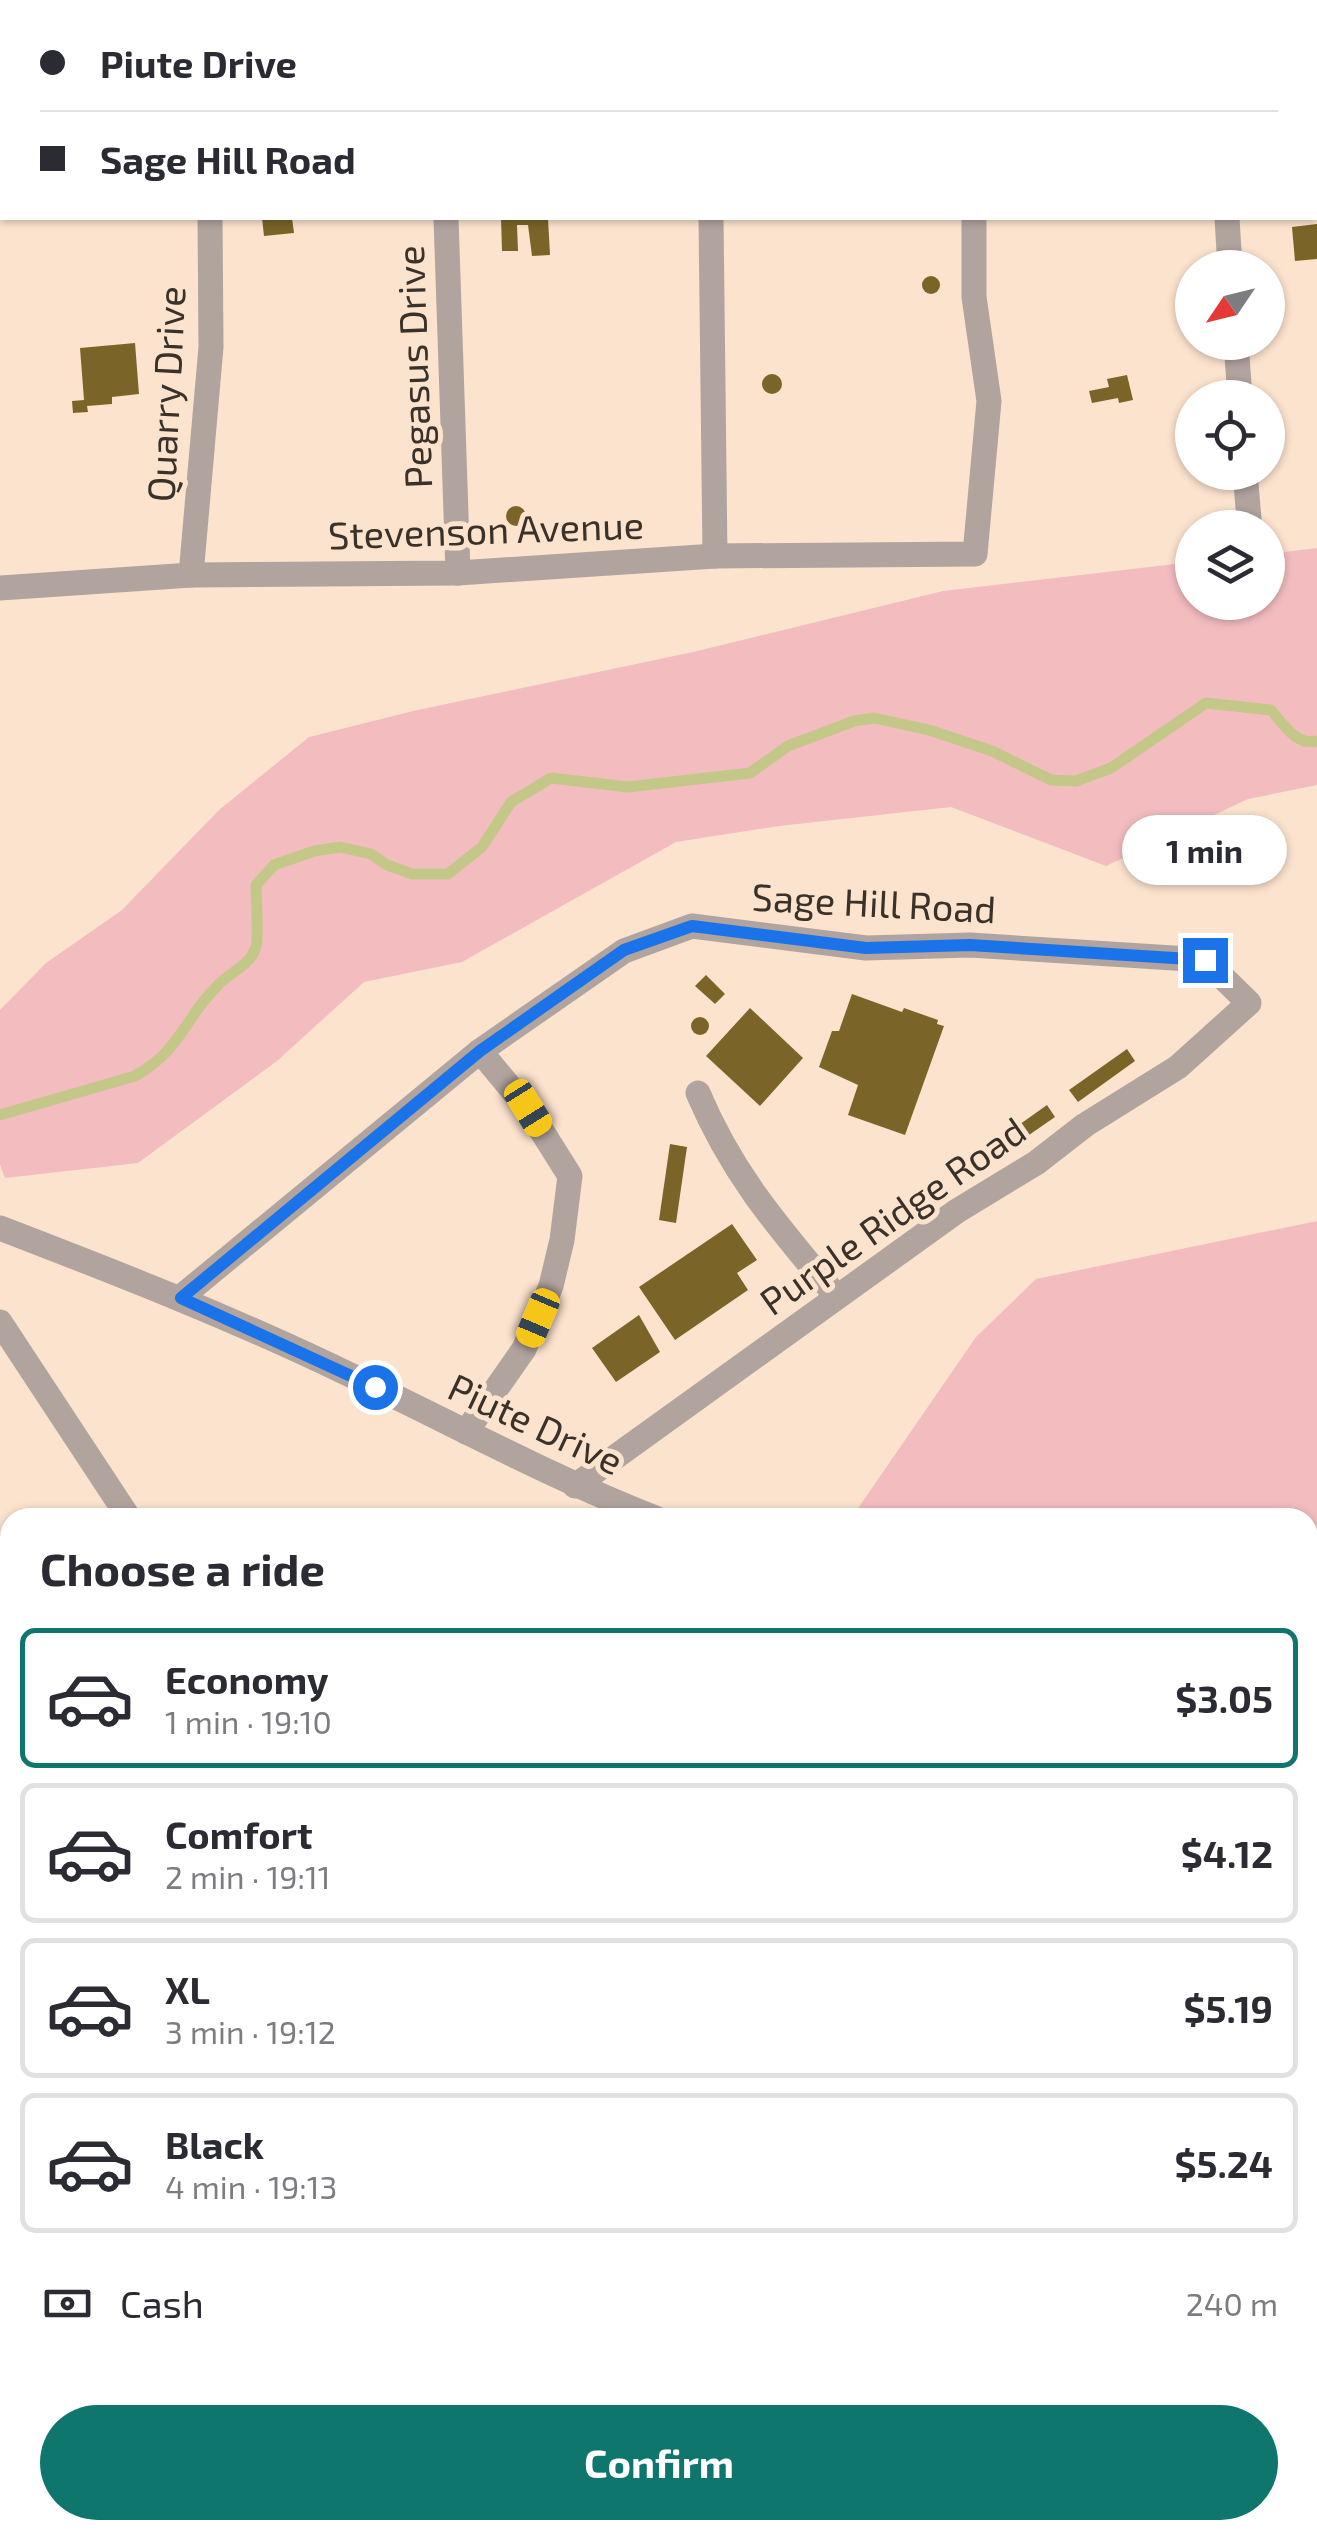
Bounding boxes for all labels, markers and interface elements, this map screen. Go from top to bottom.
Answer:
text: Piute Drive [100,40,297,86]
text: Sage Hill Road [100,136,356,182]
street label: Pegasus Drive [386,245,440,489]
north arrow [1175,250,1285,360]
map controls [1175,250,1285,620]
street label: Quarry Drive [136,285,194,503]
button: locate [1175,380,1285,490]
street label: Stevenson Avenue [327,500,645,558]
button: layers [1175,510,1285,620]
callout: 1 min [1122,815,1288,885]
text: 1 min [1166,831,1243,869]
street label: Sage Hill Road [751,873,997,931]
route end [1183,938,1228,983]
car [499,1075,557,1141]
street label: Purple Ridge Road [750,1106,1034,1324]
car [512,1285,564,1351]
street label: Piute Drive [442,1363,630,1483]
route start [353,1365,398,1410]
text: Choose a ride [40,1541,325,1595]
icon: car [45,1653,135,1743]
text: Economy [165,1656,329,1702]
text: $3.05 [1175,1675,1273,1721]
text: 1 min · 19:10 [165,1702,332,1740]
icon: car [45,1808,135,1898]
text: Comfort [165,1811,313,1857]
text: $4.12 [1181,1830,1273,1876]
text: 2 min · 19:11 [165,1857,331,1895]
icon: car [45,1963,135,2053]
text: XL [165,1966,210,2012]
text: $5.19 [1184,1985,1273,2031]
text: 3 min · 19:12 [165,2012,336,2050]
icon: car [45,2118,135,2208]
text: Black [165,2121,264,2167]
text: $5.24 [1174,2140,1273,2186]
text: 4 min · 19:13 [165,2167,337,2205]
icon: cash [40,2276,95,2331]
text: Cash [120,2280,204,2326]
text: 240 m [1186,2284,1278,2322]
button: Confirm [40,2405,1278,2520]

